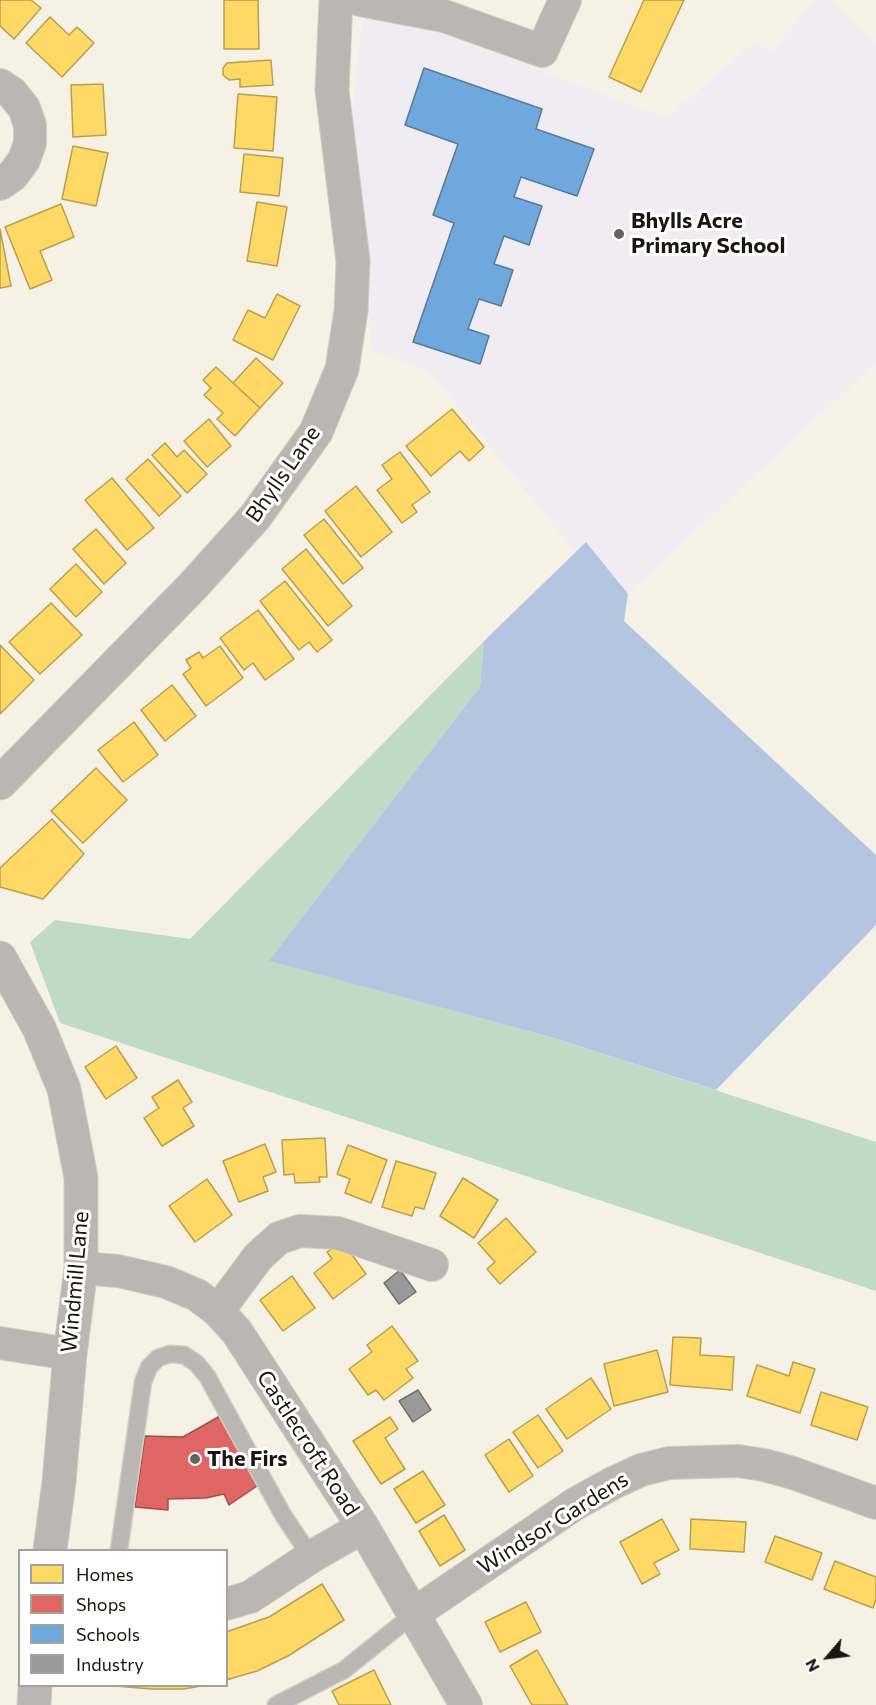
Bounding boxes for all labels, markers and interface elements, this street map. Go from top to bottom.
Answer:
place label: Bhylls Acre Primary School [631,208,786,260]
marker: Bhylls Acre Primary School [612,227,626,241]
street label: Bhylls Lane [240,421,326,527]
street label: Windmill Lane [56,1210,94,1354]
street label: Castlecroft Road [251,1365,365,1521]
place label: The Firs [207,1446,288,1472]
marker: The Firs [188,1452,202,1466]
street label: Windsor Gardens [473,1466,633,1580]
legend [18,1549,228,1687]
text: Homes [76,1563,134,1585]
text: Shops [76,1593,126,1615]
text: Schools [76,1623,140,1645]
north arrow [798,1627,858,1687]
text: Industry [76,1653,144,1675]
text: N [800,1656,823,1675]

